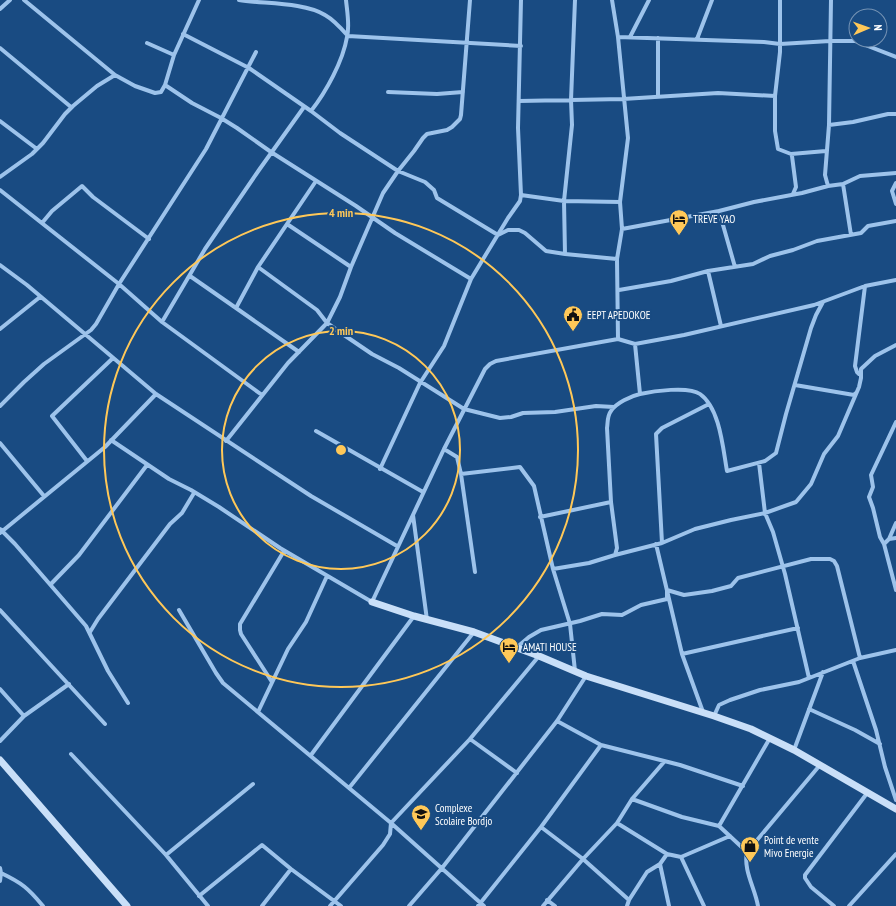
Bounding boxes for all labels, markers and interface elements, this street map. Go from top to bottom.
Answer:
north arrow [848,8,888,48]
text: N [871,24,885,31]
text: 4 min [329,205,353,220]
hotel icon: TREVE YAO [668,208,690,236]
place label: TREVE YAO [693,212,735,226]
public building icon: EEPT APEDOKOE [562,304,584,332]
place label: EEPT APEDOKOE [587,308,651,322]
text: 2 min [329,323,353,338]
centre of rings [334,443,348,457]
hotel icon: AMATI HOUSE [498,636,520,664]
place label: AMATI HOUSE [523,640,577,654]
place label: Complexe Scolaire Bordjo [435,801,493,828]
school or university icon: Complexe Scolaire Bordjo [410,803,432,831]
place label: Point de vente Mivo Energie [764,833,819,860]
shop icon: Point de vente Mivo Energie [739,835,761,863]

